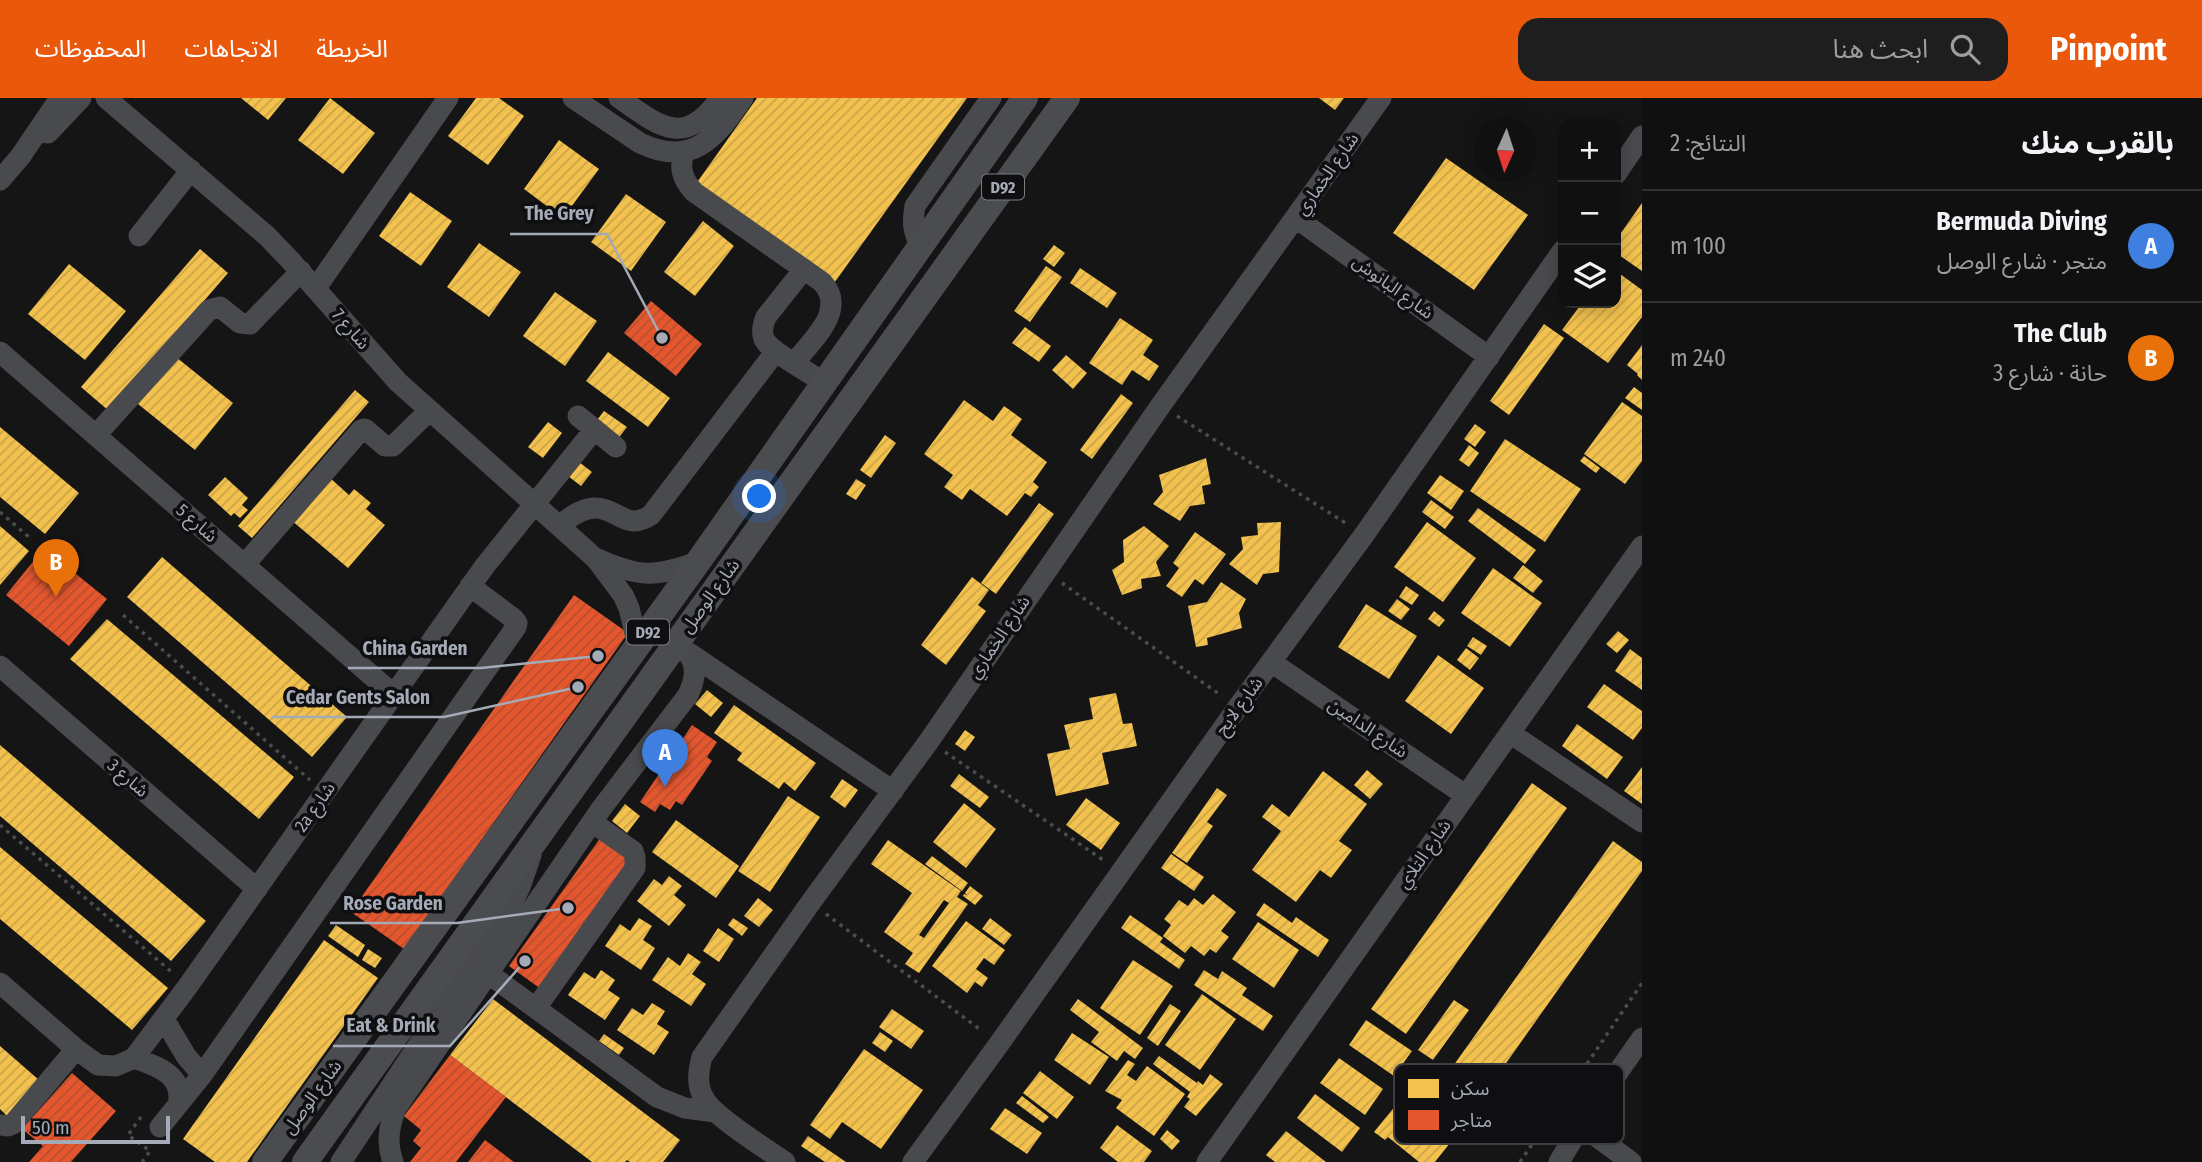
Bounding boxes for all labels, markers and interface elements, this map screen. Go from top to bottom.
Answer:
search box [1518,18,2008,81]
text: Pinpoint [2050,29,2167,69]
icon: search [1946,30,1984,68]
text: ابحث هنا [1833,34,1928,65]
text: المحفوظات [35,35,146,63]
text: الاتجاهات [184,35,278,63]
text: الخريطة [316,35,388,63]
north arrow [1474,119,1537,182]
map controls [1558,119,1621,308]
button: + [1558,119,1621,182]
text: بالقرب منك [2022,125,2174,161]
street label: شارع الخماري [1291,129,1366,221]
text: النتائج: 2 [1670,129,1746,157]
road number: D92 [982,174,1024,200]
button: − [1558,182,1621,245]
callout: The Grey [510,194,607,234]
text: The Grey [524,202,594,225]
text: Bermuda Diving [1936,206,2107,237]
text: 100 m [1670,232,1726,260]
text: A [2145,232,2157,260]
button: layers [1558,245,1621,308]
text: متجر · شارع الوصل [1937,247,2107,275]
street label: شارع البانوش [1346,250,1438,326]
street label: شارع 7 [325,304,375,356]
text: The Club [2014,318,2107,349]
text: 240 m [1670,344,1726,372]
text: B [2145,344,2157,372]
text: حانة · شارع 3 [1993,359,2107,387]
your location [742,479,776,513]
street label: شارع 5 [170,499,222,549]
pin: B [33,539,79,597]
street label: شارع الوصل [676,555,747,639]
street label: شارع الخماري [963,591,1037,684]
road number: D92 [627,620,669,645]
callout: China Garden [348,628,481,668]
text: China Garden [362,637,468,660]
street label: شارع لايح [1210,672,1270,741]
callout: Cedar Gents Salon [272,677,444,717]
text: Cedar Gents Salon [286,686,430,709]
street label: شارع الدامين [1322,693,1412,765]
pin: A [642,729,688,787]
street label: شارع 3 [101,754,153,804]
street label: 2a شارع [290,778,343,838]
street label: شارع التلاي [1392,815,1458,895]
callout: Rose Garden [330,883,457,923]
text: Rose Garden [343,892,443,915]
callout: Eat & Drink [333,1006,450,1046]
text: Eat & Drink [347,1014,436,1037]
street label: شارع الوصل [278,1056,349,1140]
legend [1394,1064,1624,1144]
text: سكن [1451,1077,1489,1100]
text: متاجر [1450,1109,1492,1132]
scale bar [21,1113,170,1145]
text: 50 m [32,1116,70,1139]

